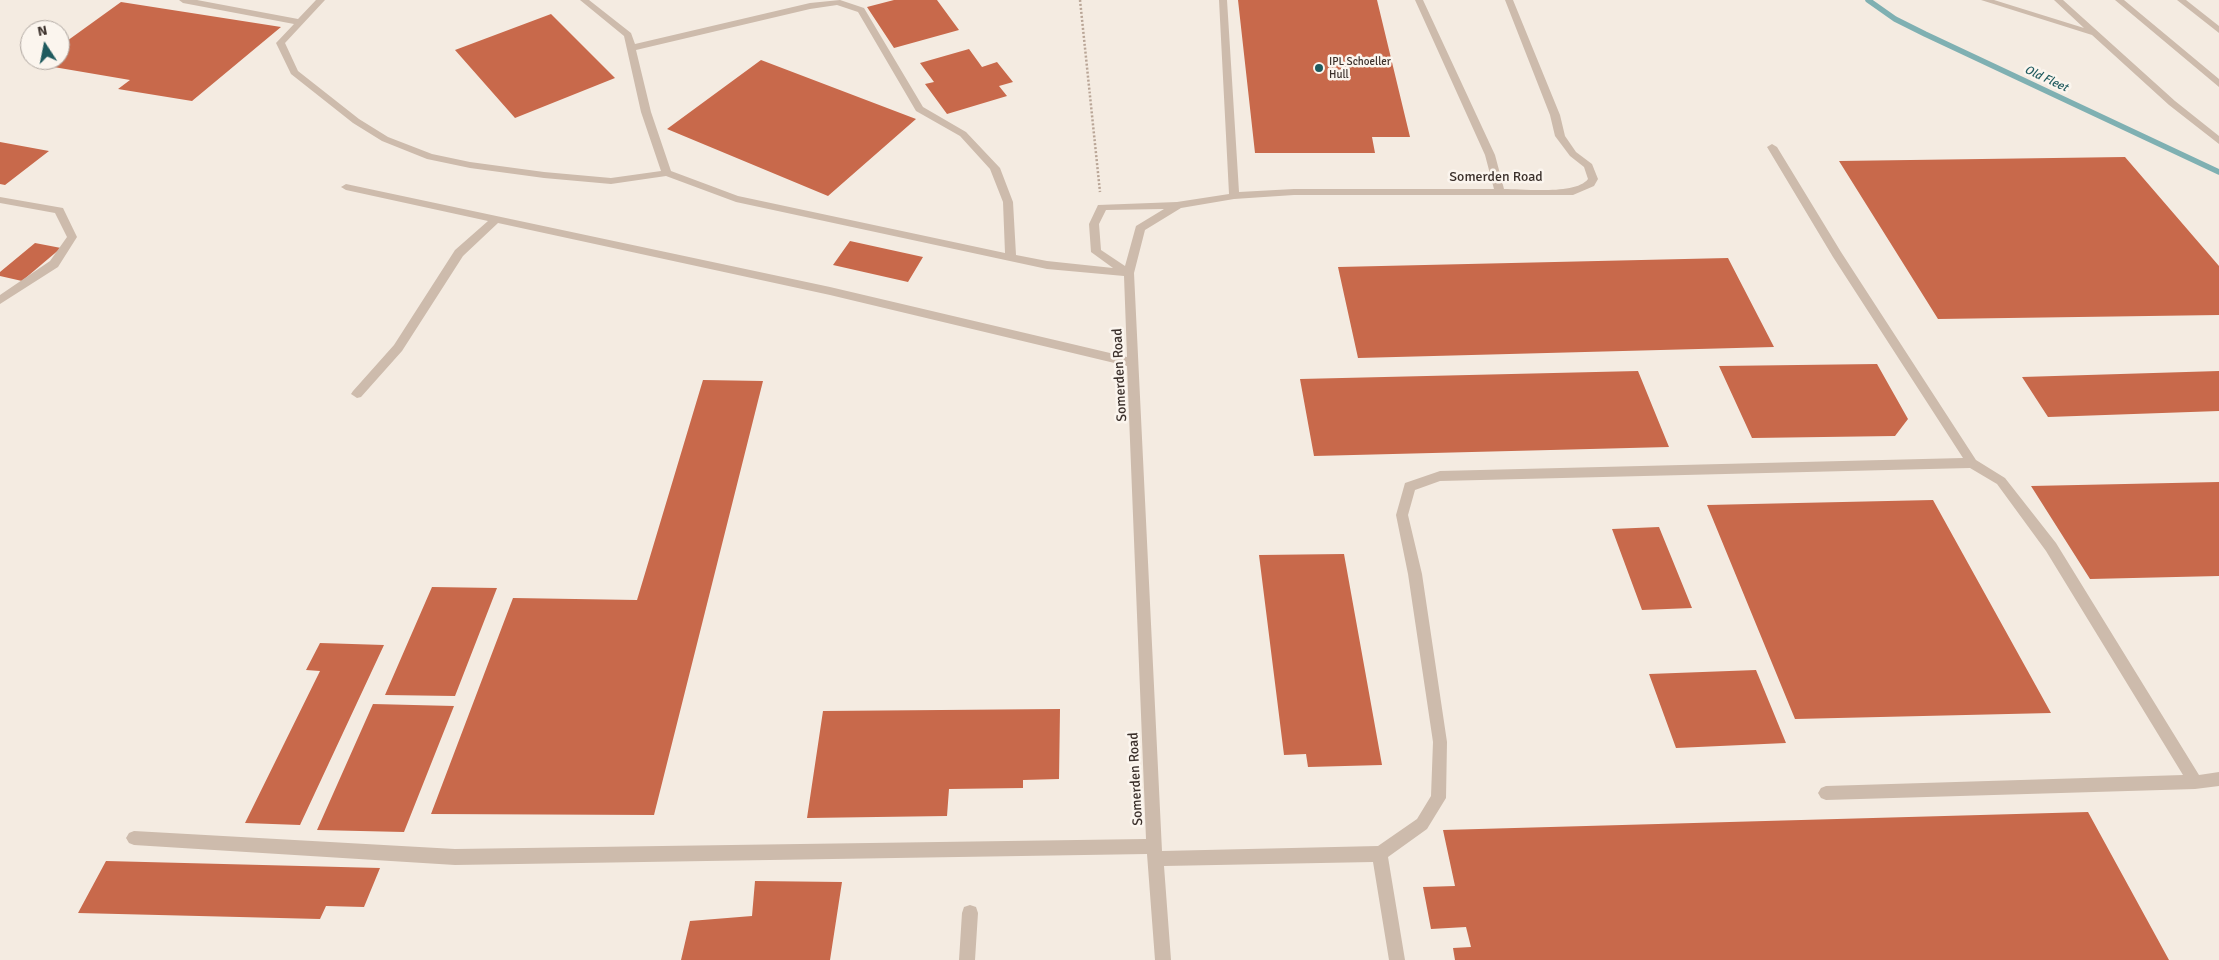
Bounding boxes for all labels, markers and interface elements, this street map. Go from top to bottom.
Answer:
north arrow [20,20,70,70]
text: N [36,21,49,40]
place label: IPL Schoeller Hull [1329,55,1391,81]
marker: IPL Schoeller Hull [1313,62,1325,74]
water label: Old Fleet [2022,63,2070,95]
street label: Somerden Road [1449,169,1543,185]
street label: Somerden Road [1109,328,1131,422]
street label: Somerden Road [1125,732,1147,826]

